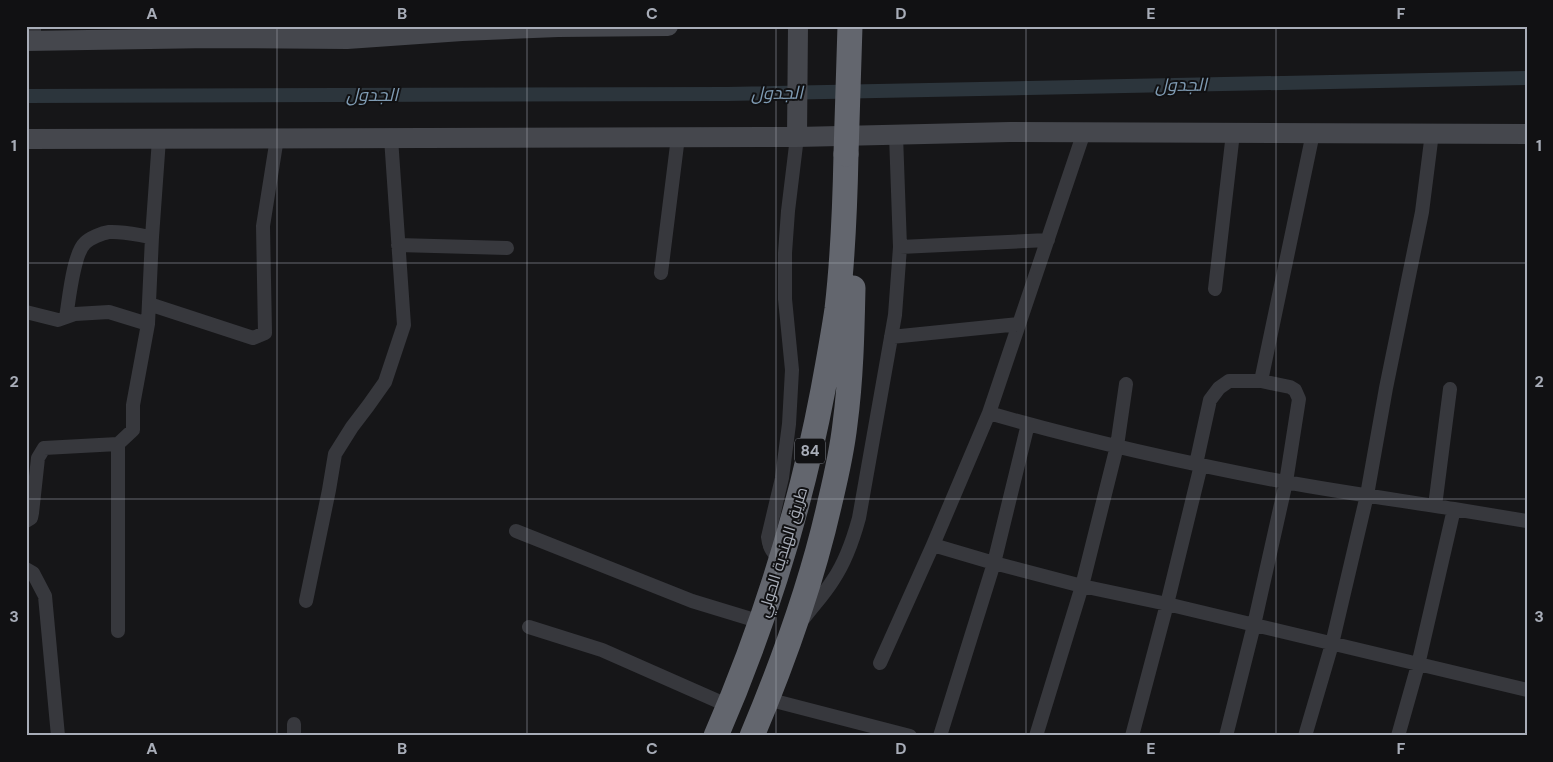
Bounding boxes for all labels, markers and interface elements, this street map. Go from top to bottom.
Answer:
text: A [146,3,158,24]
text: B [397,3,407,24]
text: C [646,3,658,24]
text: D [895,3,907,24]
text: E [1146,3,1156,24]
text: F [1397,3,1406,24]
water label: الجدول [1155,73,1209,97]
water label: الجدول [751,81,805,105]
water label: الجدول [346,83,400,107]
text: 1 [11,135,17,156]
text: 1 [1536,135,1542,156]
text: 2 [9,371,19,392]
text: 2 [1534,371,1544,392]
road number: 84 [795,438,825,464]
street label: طريق الهندية الحولي [753,485,815,621]
text: 3 [9,606,19,627]
text: 3 [1534,606,1544,627]
text: A [146,738,158,759]
text: B [397,738,407,759]
text: C [646,738,658,759]
text: D [895,738,907,759]
text: E [1146,738,1156,759]
text: F [1397,738,1406,759]

